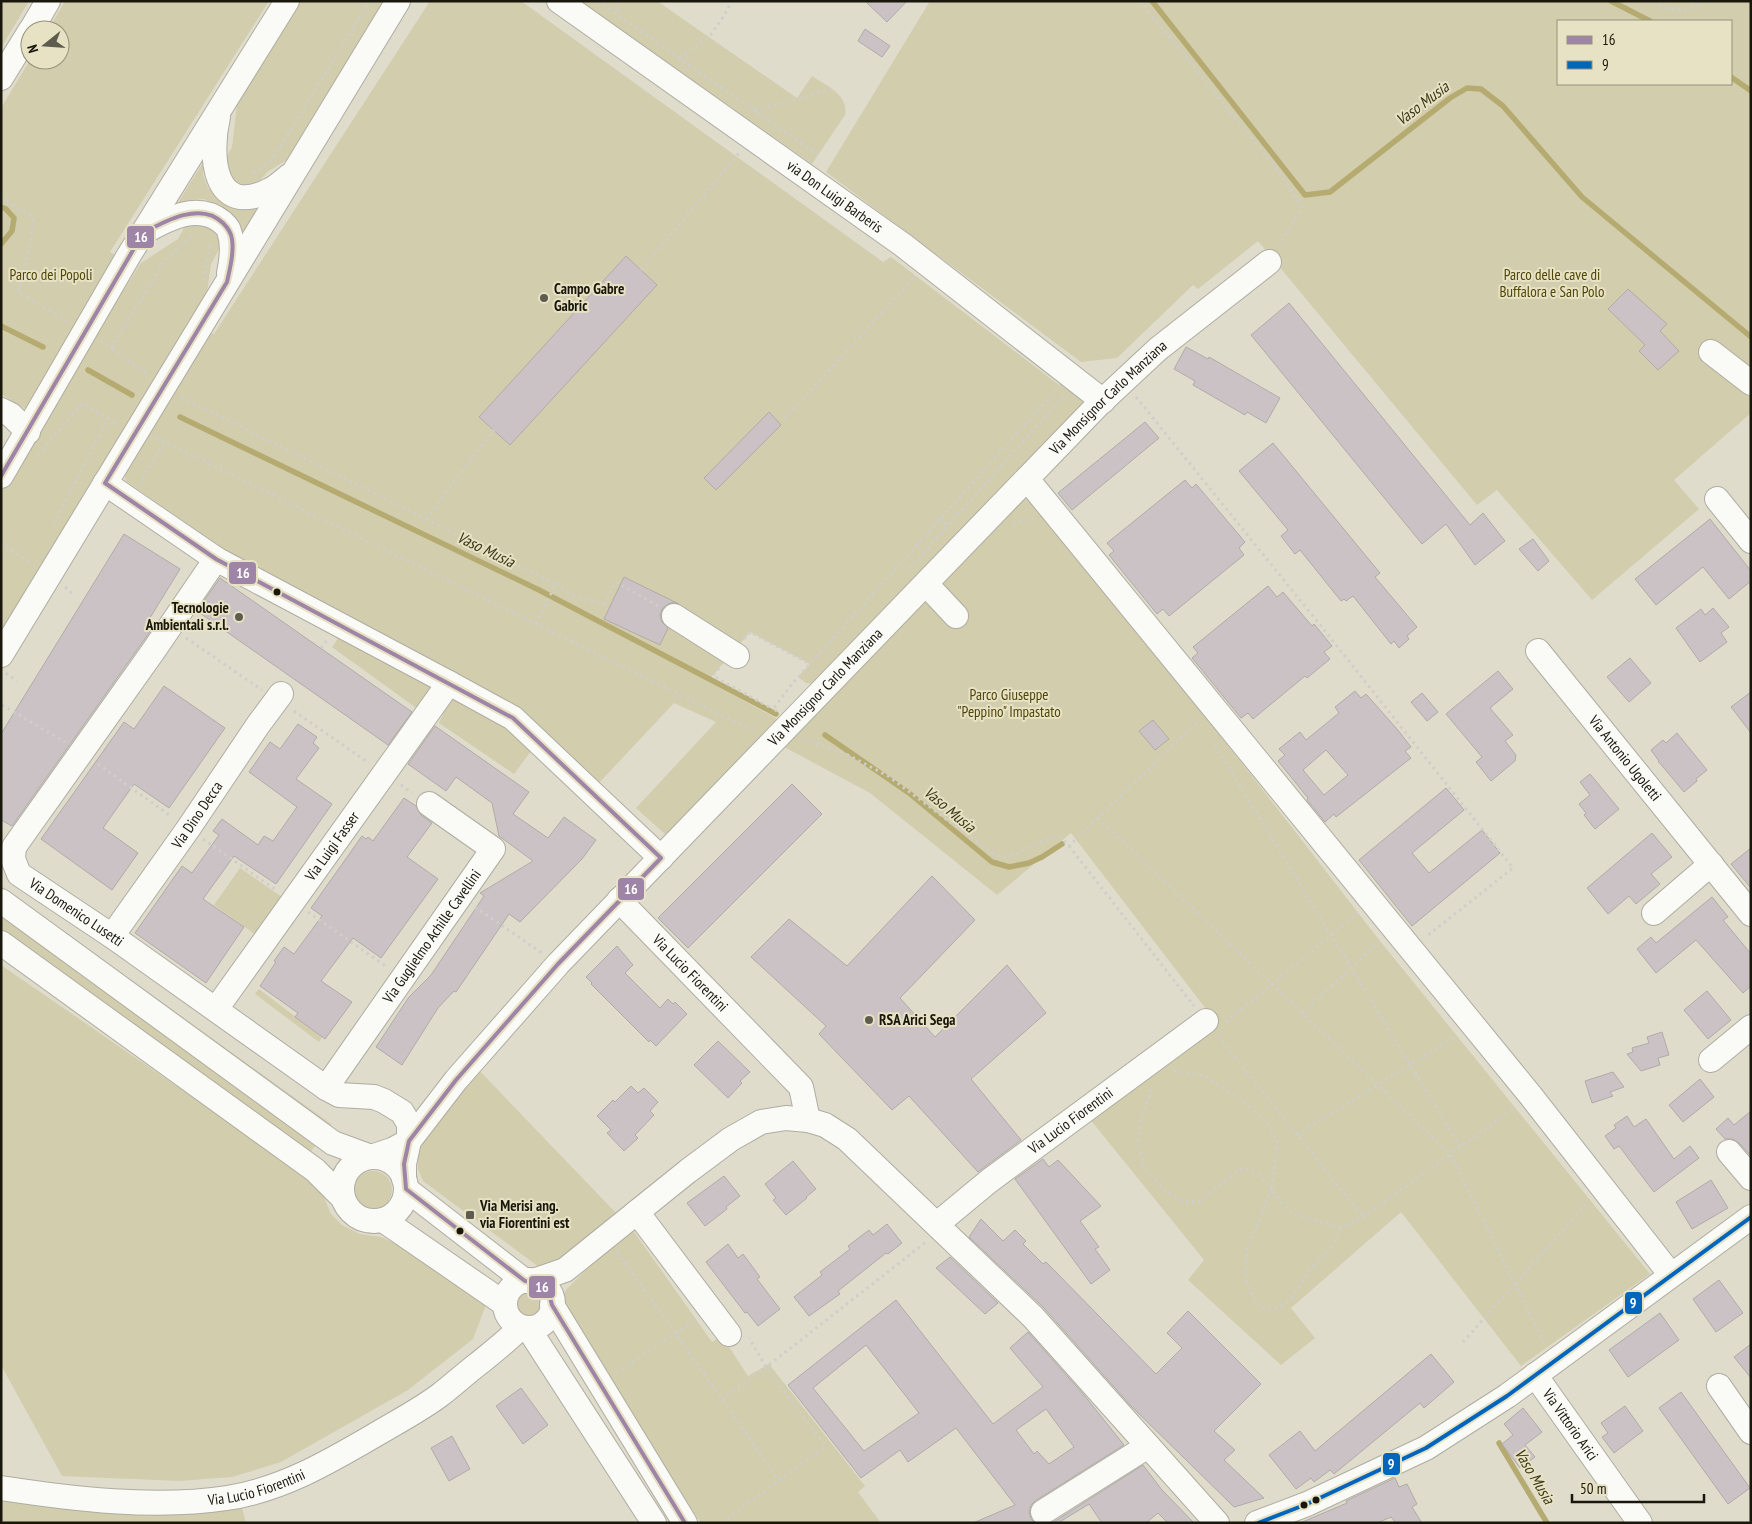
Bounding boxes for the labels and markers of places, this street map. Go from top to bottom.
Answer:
place label: Campo Gabre Gabric [554,279,624,315]
marker: Campo Gabre Gabric [538,292,550,304]
unlabelled marker [272,587,282,597]
place label: Tecnologie Ambientali s.r.l. [145,598,229,634]
marker: Tecnologie Ambientali s.r.l. [233,611,245,623]
place label: RSA Arici Sega [879,1010,956,1029]
marker: RSA Arici Sega [863,1014,875,1026]
place label: Via Merisi ang. via Fiorentini est [479,1196,570,1232]
marker: Via Merisi ang. via Fiorentini est [464,1209,476,1221]
unlabelled marker [455,1226,465,1236]
unlabelled marker [1311,1495,1321,1505]
unlabelled marker [1299,1500,1309,1510]

